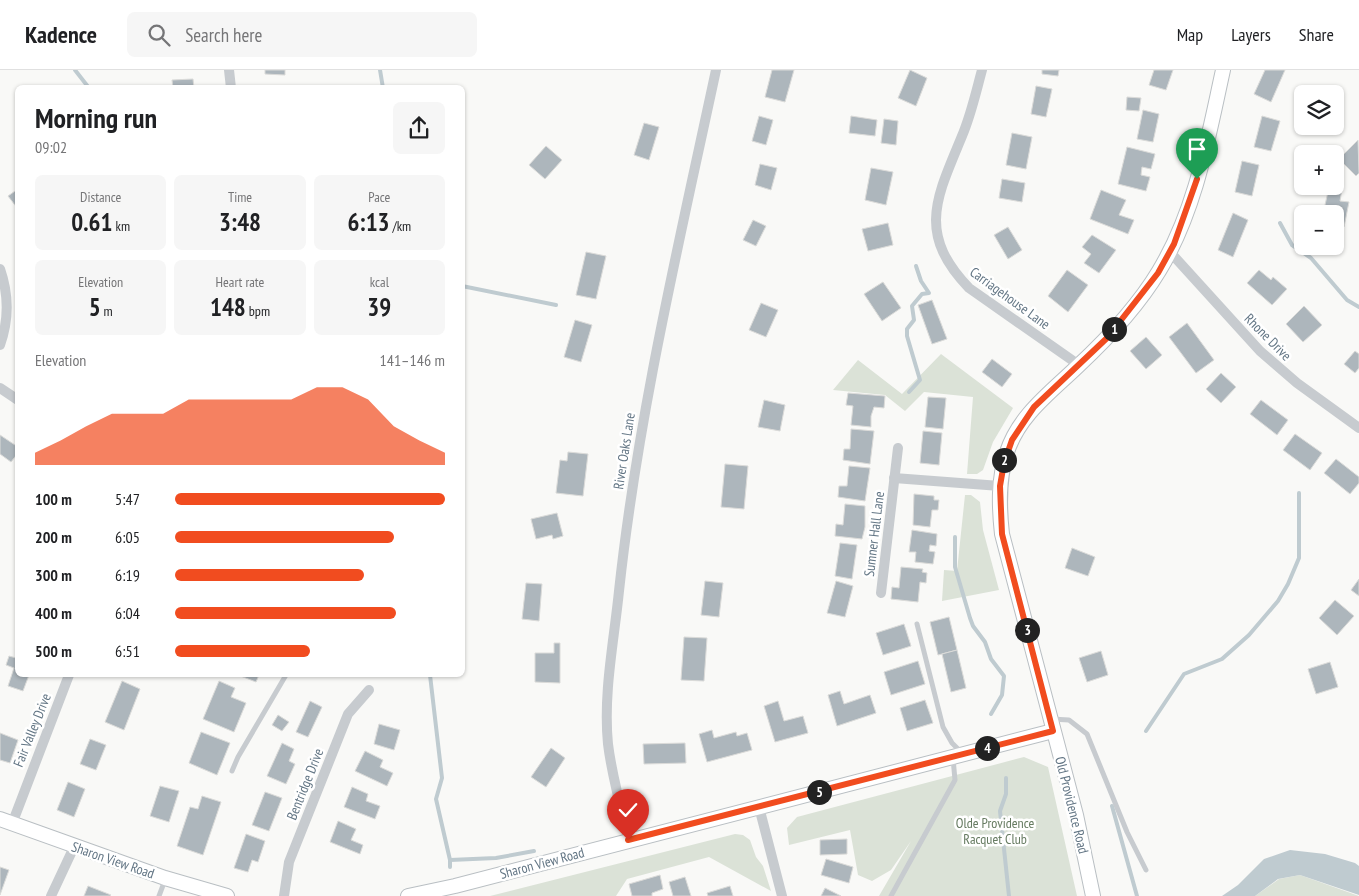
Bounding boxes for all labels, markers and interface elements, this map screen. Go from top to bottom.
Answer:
search box [127,12,477,57]
text: Kadence [25,19,97,50]
icon: search [145,21,173,49]
text: Search here [185,23,262,47]
text: Map [1177,23,1203,46]
text: Layers [1231,23,1271,46]
text: Share [1299,23,1334,46]
map controls [1294,85,1344,255]
button: layers [1294,85,1344,135]
text: Morning run [35,99,157,136]
button: share [393,102,445,154]
pin [1176,128,1218,179]
icon: arrive [1183,135,1211,163]
text: 09:02 [35,137,67,157]
button: + [1294,145,1344,195]
text: Distance [80,188,121,206]
text: Time [228,188,252,206]
text: Pace [368,188,390,206]
button: − [1294,205,1344,255]
text: 0.61 [71,206,112,238]
text: 3:48 [219,206,261,238]
text: 6:13 [347,206,390,238]
text: km [112,217,130,235]
text: /km [390,217,411,235]
street label: Carriagehouse Lane [966,263,1054,333]
text: Elevation [78,273,123,291]
text: Heart rate [216,273,264,291]
text: kcal [370,273,389,291]
text: 5 [89,291,101,323]
text: 148 [210,291,246,323]
text: 39 [367,291,391,323]
text: m [101,302,113,320]
text: bpm [246,302,270,320]
street label: Rhone Drive [1241,310,1295,364]
pin: 1 [1102,316,1126,342]
text: 1 [1111,320,1118,338]
text: Elevation [35,350,86,370]
text: 141–146 m [380,350,445,370]
street label: River Oaks Lane [609,411,639,491]
pin: 2 [992,448,1016,472]
text: 2 [1001,451,1008,469]
text: 100 m [35,489,72,509]
text: 5:47 [115,489,140,509]
street label: Sumner Hall Lane [860,490,888,578]
text: 200 m [35,527,72,547]
text: 6:05 [115,527,140,547]
text: 300 m [35,565,72,585]
text: 6:19 [115,565,140,585]
text: 400 m [35,603,72,623]
text: 6:04 [115,603,140,623]
pin: 3 [1014,618,1040,642]
text: 3 [1024,621,1031,639]
text: 500 m [35,641,72,661]
text: 6:51 [115,641,140,661]
street label: Fair Valley Drive [9,690,55,769]
pin: 4 [974,736,1000,760]
text: 4 [984,739,991,757]
street label: Bentridge Drive [283,745,328,822]
street label: Old Providence Road [1051,755,1093,855]
pin: 5 [806,780,832,804]
text: 5 [816,783,823,801]
pin [607,789,649,840]
icon: check [614,796,642,824]
park label: Olde Providence Racquet Club [956,814,1034,848]
street label: Sharon View Road [69,837,157,883]
street label: Sharon View Road [498,843,586,883]

